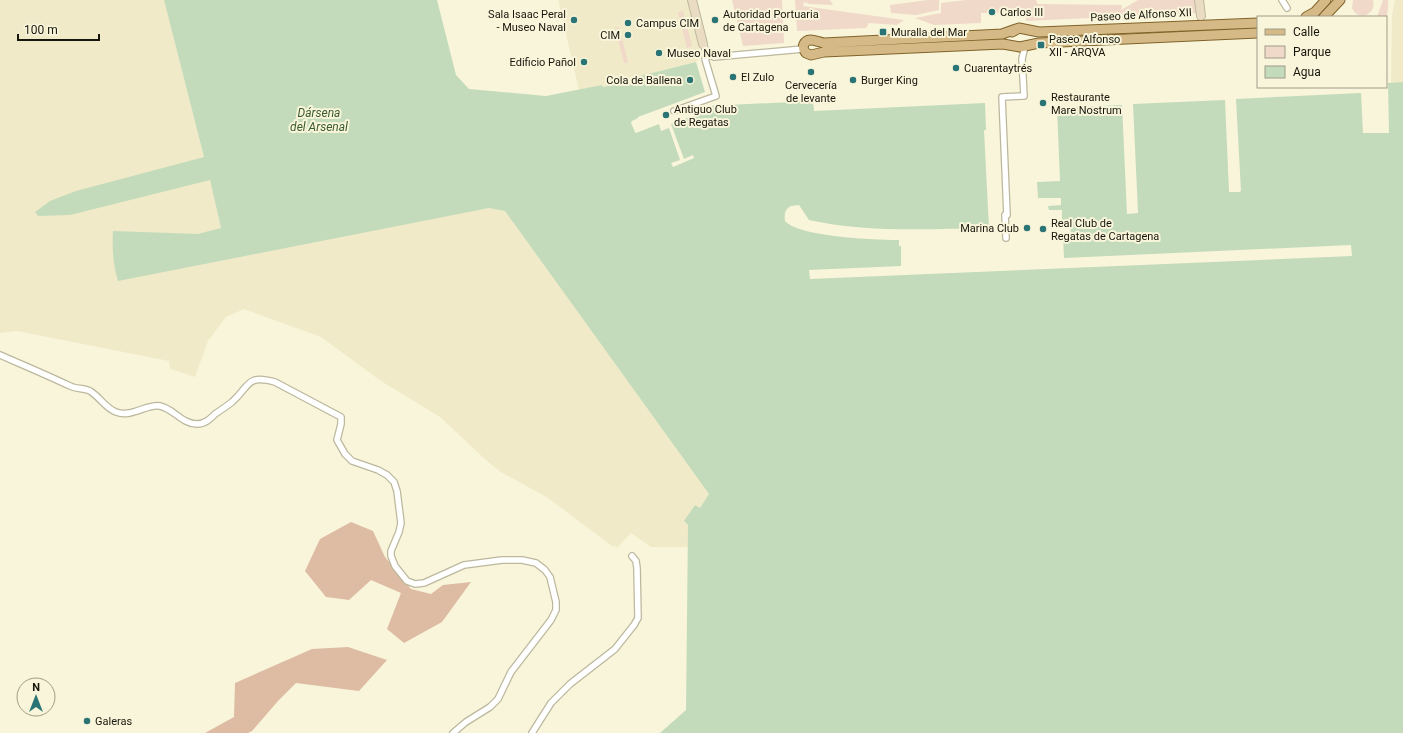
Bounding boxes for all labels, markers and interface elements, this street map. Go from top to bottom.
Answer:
place label: Carlos III [1000,6,1043,19]
street label: Paseo de Alfonso XII [1090,6,1192,24]
marker: Carlos III [987,7,997,17]
place label: Sala Isaac Peral - Museo Naval [488,8,566,34]
place label: Autoridad Portuaria de Cartagena [723,8,819,34]
marker: Sala Isaac Peral - Museo Naval [569,15,579,25]
marker: Autoridad Portuaria de Cartagena [710,15,720,25]
scale bar [18,16,99,42]
legend [1257,16,1387,88]
place label: Campus CIM [636,17,699,30]
marker: Campus CIM [623,18,633,28]
text: 100 m [24,23,58,37]
text: Calle [1293,25,1320,39]
place label: Muralla del Mar [891,26,967,39]
marker: Muralla del Mar [878,27,888,37]
place label: CIM [600,29,620,42]
marker: CIM [623,30,633,40]
place label: Paseo Alfonso XII - ARQVA [1049,33,1120,59]
marker: Paseo Alfonso XII - ARQVA [1036,40,1046,50]
text: Parque [1293,45,1331,59]
place label: Museo Naval [667,47,731,60]
marker: Museo Naval [654,48,664,58]
place label: Edificio Pañol [510,56,576,69]
marker: Edificio Pañol [579,57,589,67]
place label: Cuarentaytrés [964,62,1033,75]
marker: Cuarentaytrés [951,63,961,73]
text: Agua [1293,65,1321,79]
marker: Cervecería de levante [806,67,816,77]
place label: El Zulo [741,71,774,84]
marker: El Zulo [728,72,738,82]
place label: Cola de Ballena [606,74,682,87]
place label: Burger King [861,74,918,87]
marker: Cola de Ballena [685,75,695,85]
marker: Burger King [848,75,858,85]
place label: Cervecería de levante [785,79,837,105]
place label: Restaurante Mare Nostrum [1051,91,1122,117]
marker: Restaurante Mare Nostrum [1038,98,1048,108]
place label: Antiguo Club de Regatas [674,103,737,129]
water label: Dársena del Arsenal [290,106,348,134]
marker: Antiguo Club de Regatas [661,110,671,120]
place label: Real Club de Regatas de Cartagena [1051,217,1159,243]
place label: Marina Club [960,222,1019,235]
marker: Marina Club [1022,223,1032,233]
marker: Real Club de Regatas de Cartagena [1038,224,1048,234]
north arrow [16,677,56,717]
text: N [32,681,40,694]
place label: Galeras [95,715,132,728]
marker: Galeras [82,716,92,726]

